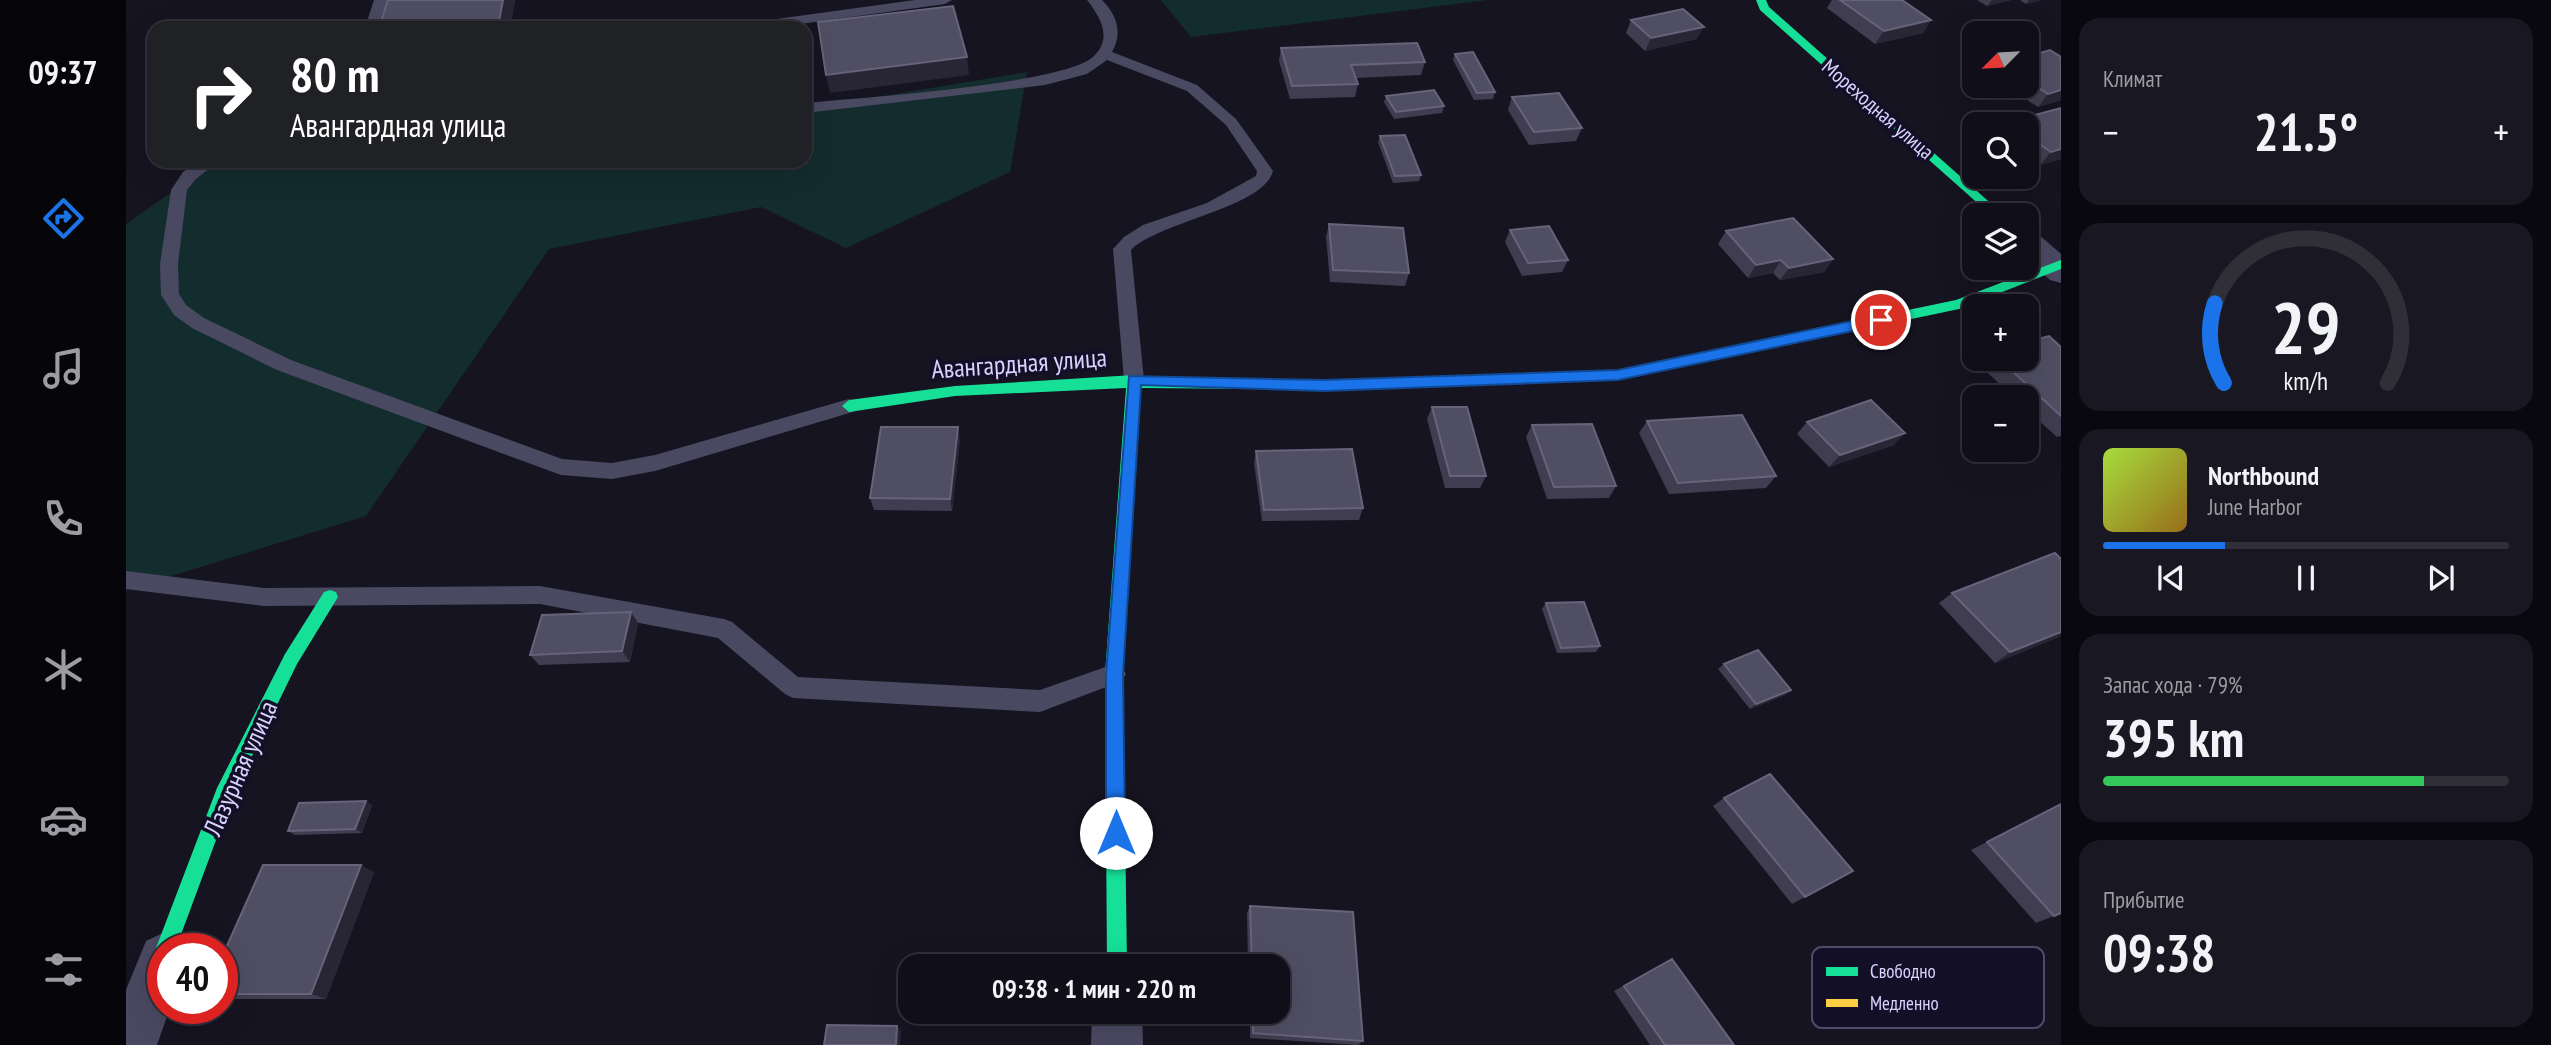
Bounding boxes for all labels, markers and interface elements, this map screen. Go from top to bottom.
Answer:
north arrow [1962,21,2039,98]
map controls [1962,21,2039,462]
text: 80 m [290,42,379,106]
icon: right [175,49,266,140]
text: 09:37 [28,51,98,93]
street label: Мореходная улица [1816,53,1940,165]
text: Климат [2103,64,2162,93]
text: 21.5° [2254,98,2358,165]
text: Авангардная улица [290,104,506,146]
text: − [2103,107,2119,156]
text: + [2493,107,2509,156]
button: search [1962,112,2039,189]
icon: directions [39,194,88,243]
button: layers [1962,203,2039,280]
text: 29 [2271,280,2341,374]
pin [1851,290,1911,350]
button: + [1962,294,2039,371]
icon: arrive [1862,301,1900,339]
street label: Авангардная улица [930,340,1108,386]
icon: music [39,344,88,393]
text: km/h [2284,365,2328,397]
button: − [1962,385,2039,462]
text: Northbound [2208,459,2319,492]
text: June Harbor [2208,492,2302,521]
icon: phone [39,494,88,543]
icon: previous [2152,559,2190,597]
icon: pause [2287,559,2325,597]
icon: next [2422,559,2460,597]
icon: climate [39,645,88,694]
text: Запас хода · 79% [2103,670,2243,699]
street label: Лазурная улица [195,695,284,841]
text: 395 km [2103,704,2244,771]
icon: car [39,795,88,844]
position arrow [1079,796,1153,870]
text: Прибытие [2103,885,2184,914]
text: 09:38 [2103,919,2215,986]
speed limit sign: 40 [147,933,238,1024]
icon: filters [39,945,88,994]
legend [1812,947,2044,1028]
text: Свободно [1870,959,1936,983]
text: 09:38 · 1 мин · 220 m [992,972,1196,1005]
text: Медленно [1870,991,1939,1015]

